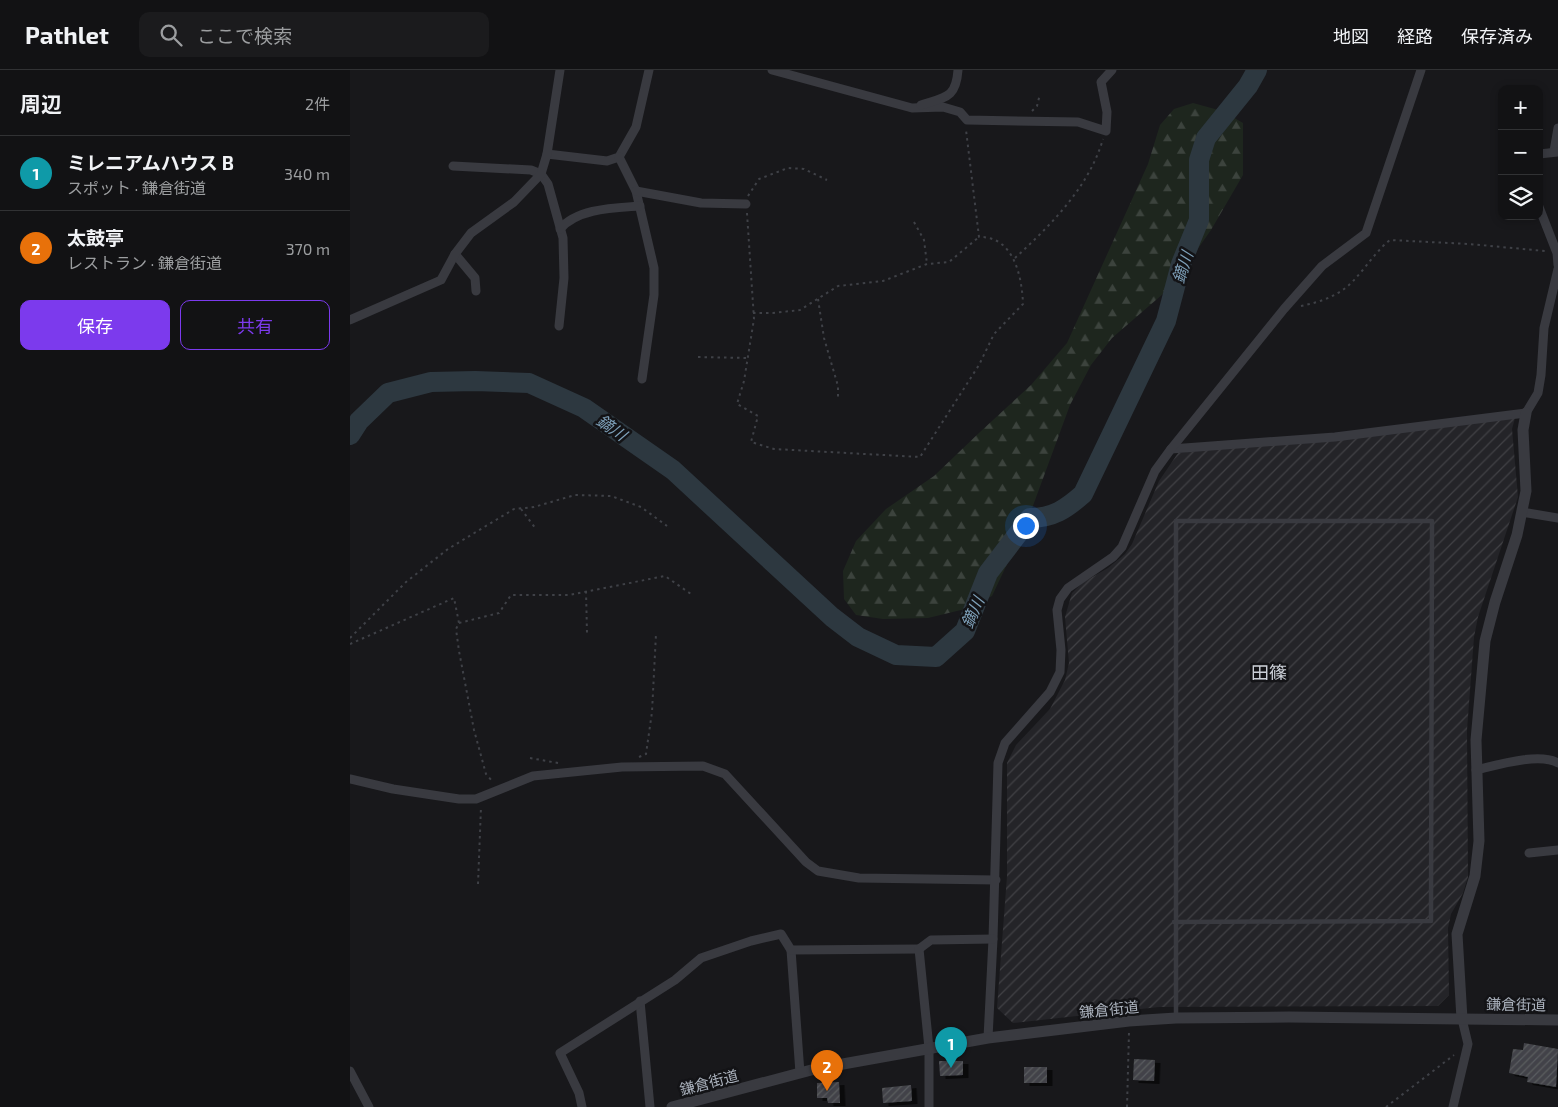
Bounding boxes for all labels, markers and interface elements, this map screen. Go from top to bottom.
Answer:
search box [139,12,489,57]
text: Pathlet [25,20,109,49]
icon: search [157,21,185,49]
text: ここで検索 [197,24,292,47]
text: 地図 [1333,25,1369,47]
text: 経路 [1397,25,1433,47]
text: 保存済み [1461,25,1533,47]
map controls [1498,85,1543,220]
button: + [1498,85,1543,130]
text: 周辺 [20,91,62,116]
text: 2件 [305,94,330,113]
button: − [1498,130,1543,175]
text: ミレニアムハウス B [67,151,234,174]
text: 1 [33,164,39,183]
text: 340 m [284,164,330,183]
button: layers [1498,175,1543,220]
text: スポット · 鎌倉街道 [67,178,206,197]
text: 太鼓亭 [67,226,124,249]
text: 2 [31,239,41,258]
text: 370 m [286,239,330,258]
water label: 鏑川 [1168,247,1197,285]
text: レストラン · 鎌倉街道 [67,253,222,272]
button: 保存 [20,300,170,350]
button: 共有 [180,300,330,350]
water label: 鏑川 [593,410,632,445]
your location [1013,513,1039,539]
water label: 鏑川 [957,592,988,630]
district label: 田篠 [1251,661,1287,683]
street label: 鎌倉街道 [1486,994,1546,1014]
street label: 鎌倉街道 [1078,997,1140,1021]
pin: 1 [935,1027,967,1068]
pin: 2 [811,1050,843,1091]
street label: 鎌倉街道 [678,1066,740,1098]

